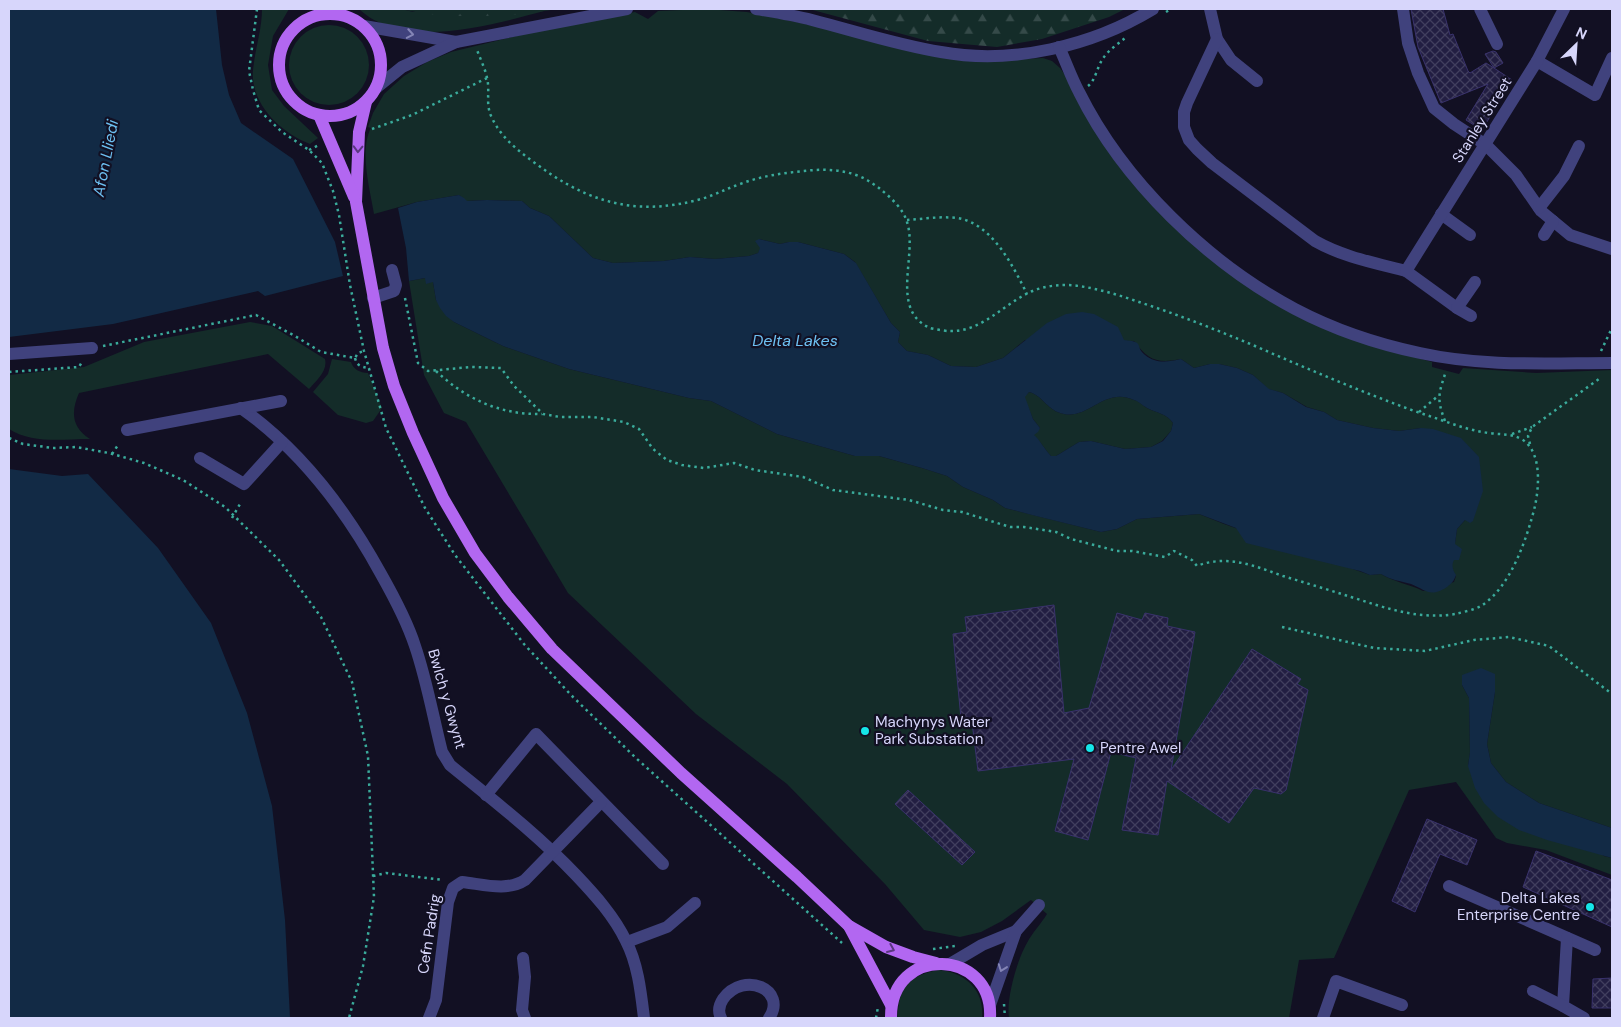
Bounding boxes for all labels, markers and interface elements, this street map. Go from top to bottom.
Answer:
north arrow [1551,20,1601,70]
text: N [1573,23,1590,44]
one-way arrow [406,29,415,39]
street label: Stanley Street [1448,73,1516,167]
water label: Afon Lliedi [88,117,123,199]
one-way arrow [353,146,363,154]
water label: Delta Lakes [752,330,838,351]
street label: Bwlch y Gwynt [423,647,471,751]
place label: Machynys Water Park Substation [875,712,991,749]
marker: Machynys Water Park Substation [859,725,871,737]
place label: Pentre Awel [1100,738,1181,758]
marker: Pentre Awel [1084,742,1096,754]
place label: Delta Lakes Enterprise Centre [1457,888,1580,925]
street label: Cefn Padrig [413,893,445,975]
marker: Delta Lakes Enterprise Centre [1584,901,1596,913]
one-way arrow [886,942,895,953]
one-way arrow [998,963,1008,972]

